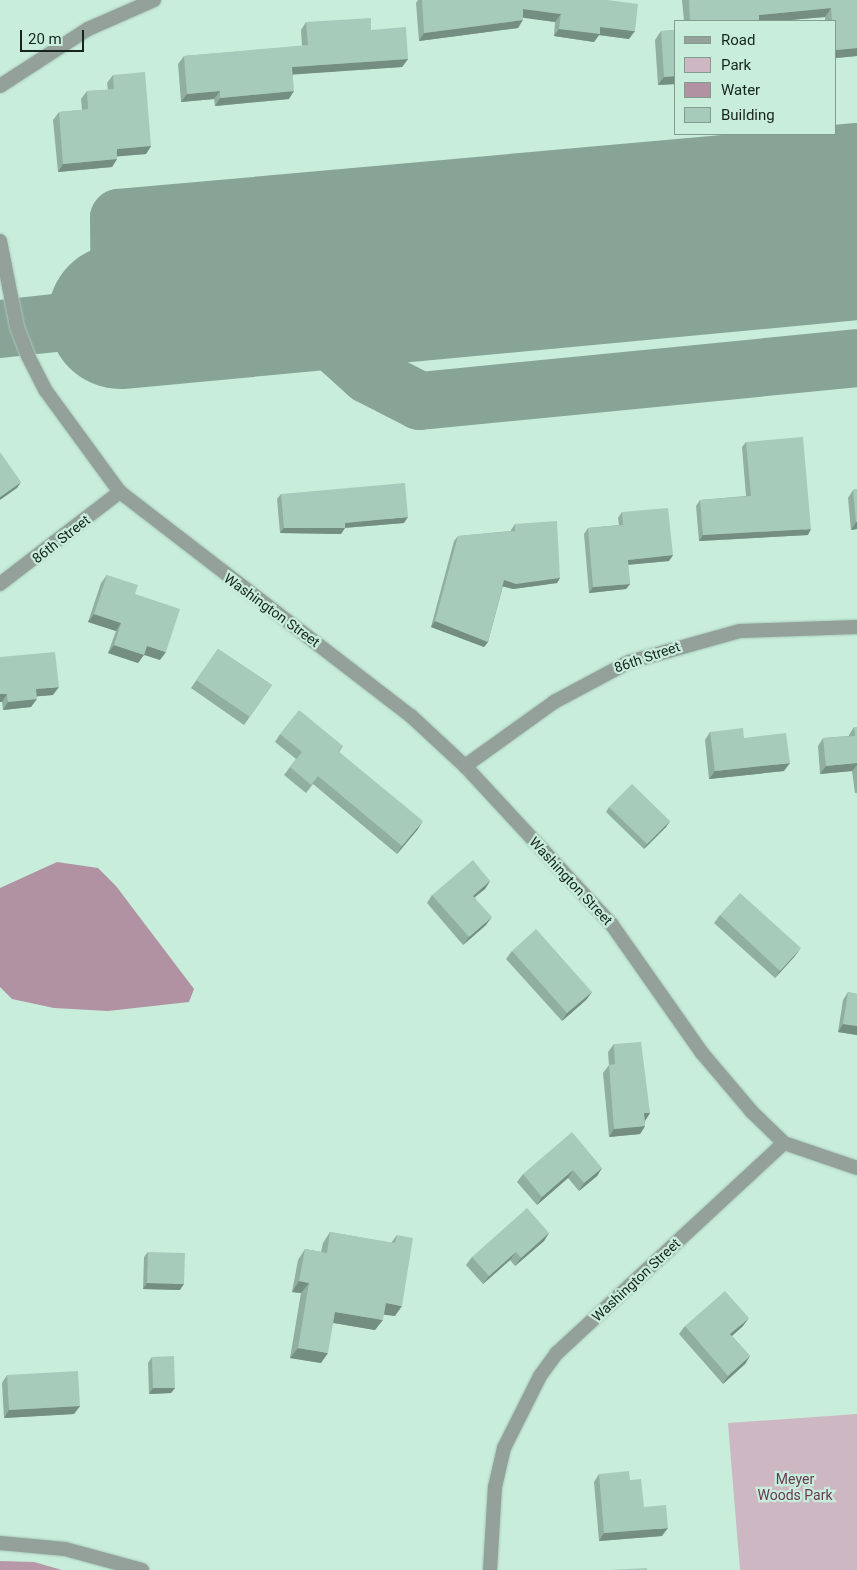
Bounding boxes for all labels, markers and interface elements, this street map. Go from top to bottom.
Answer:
scale bar [22,20,86,52]
legend [674,20,837,135]
text: 20 m [28,30,62,48]
text: Road [721,31,755,49]
text: Park [721,56,751,74]
text: Water [721,81,760,99]
text: Building [721,106,775,124]
street label: 86th Street [29,511,93,567]
street label: Washington Street [221,570,323,650]
street label: 86th Street [612,638,682,676]
street label: Washington Street [526,833,616,929]
street label: Washington Street [588,1235,684,1325]
park label: Meyer Woods Park [758,1471,832,1504]

